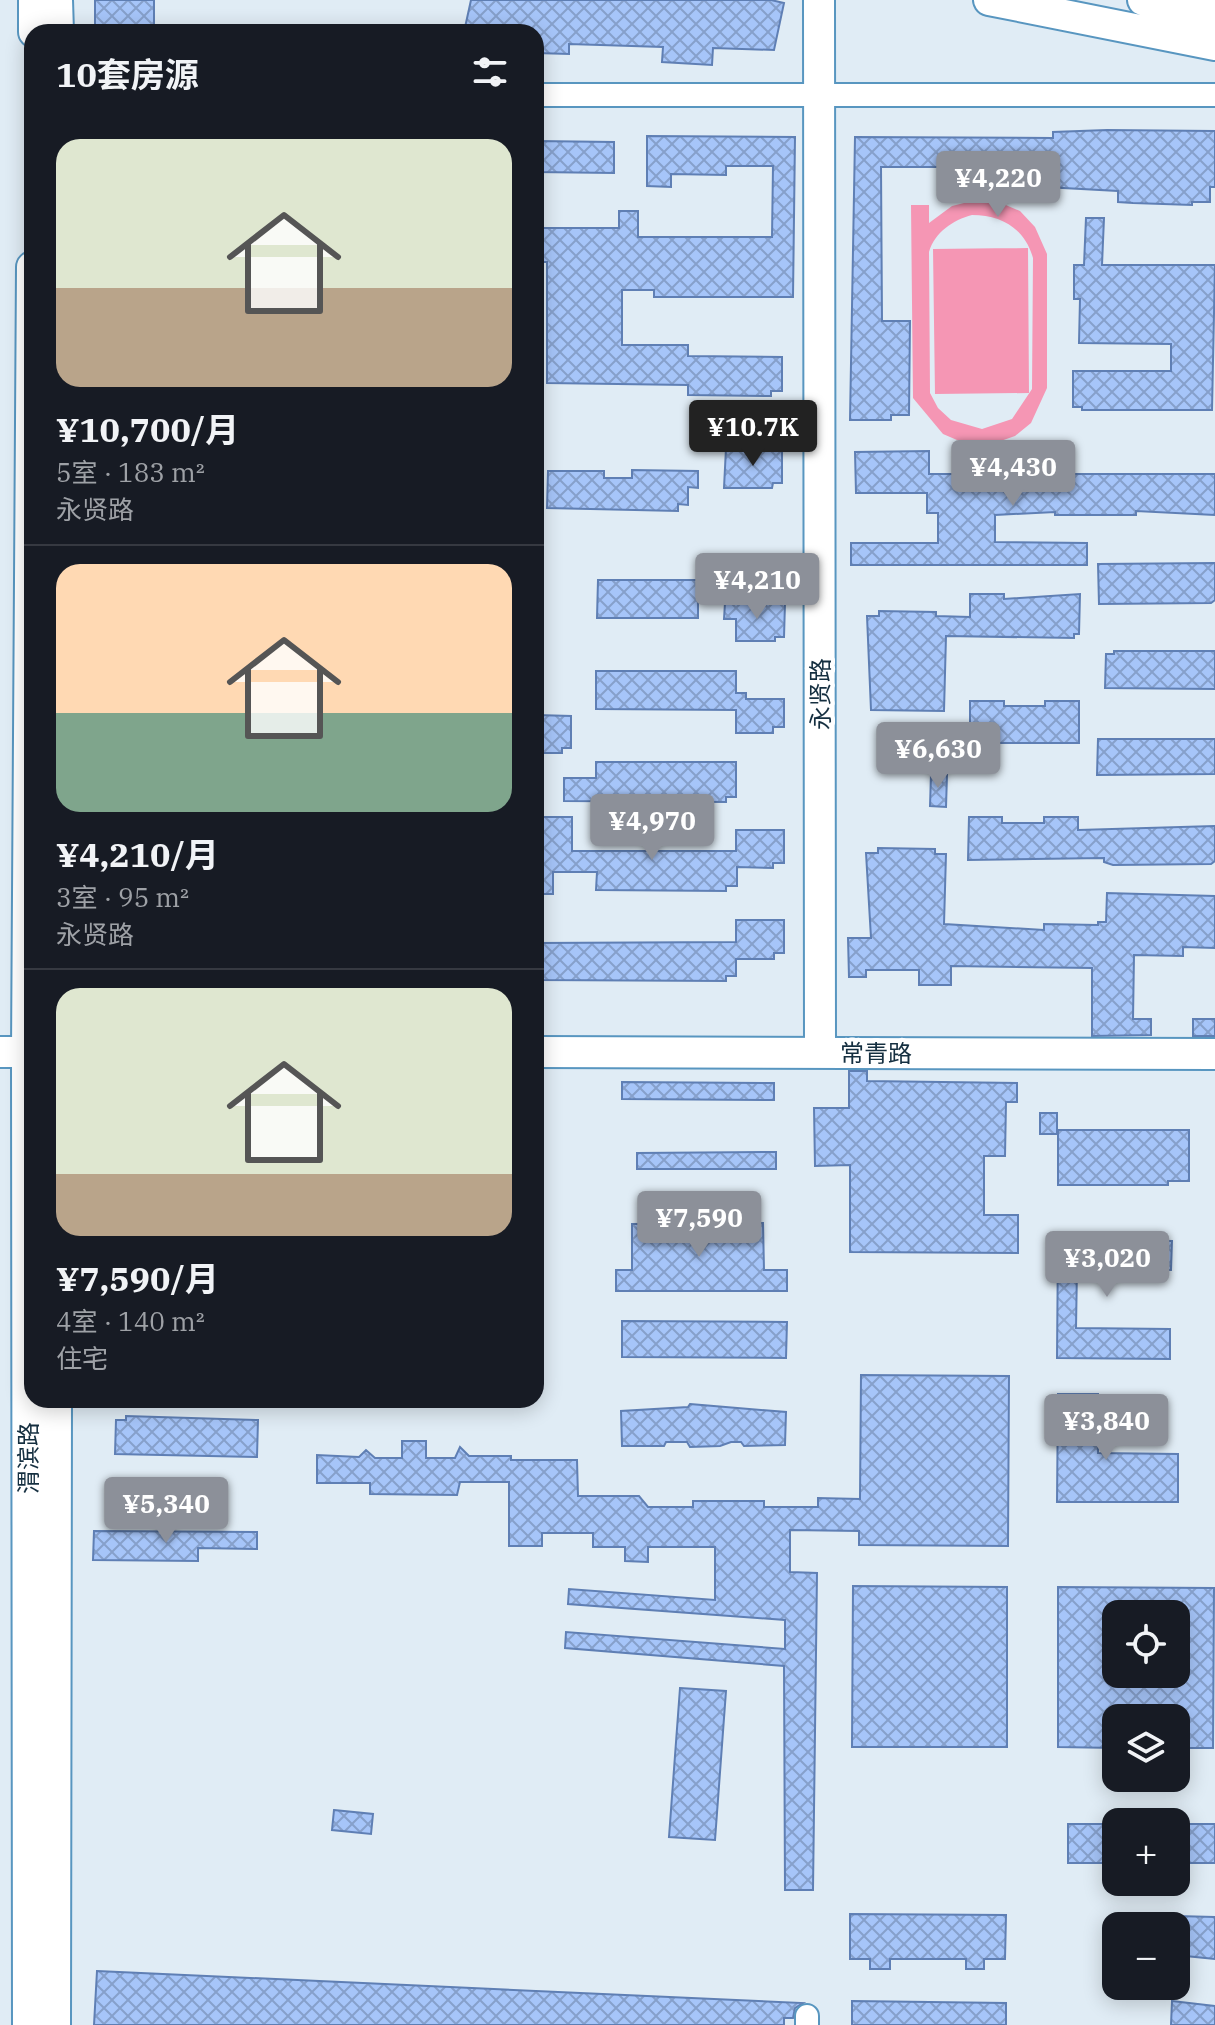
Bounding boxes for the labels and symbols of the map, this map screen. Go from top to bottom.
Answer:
pin: ¥4,220 [933,151,1063,219]
pin: ¥10.7K [688,400,818,468]
pin: ¥4,430 [948,440,1078,508]
pin: ¥4,210 [692,553,822,621]
street label: 永贤路 [804,658,836,730]
pin: ¥6,630 [873,722,1003,790]
pin: ¥4,970 [587,794,717,862]
street label: 常青路 [840,1037,912,1069]
pin: ¥7,590 [634,1191,764,1259]
pin: ¥3,020 [1042,1231,1172,1299]
pin: ¥3,840 [1041,1394,1171,1462]
street label: 渭滨路 [12,1422,44,1494]
pin: ¥5,340 [101,1477,231,1545]

